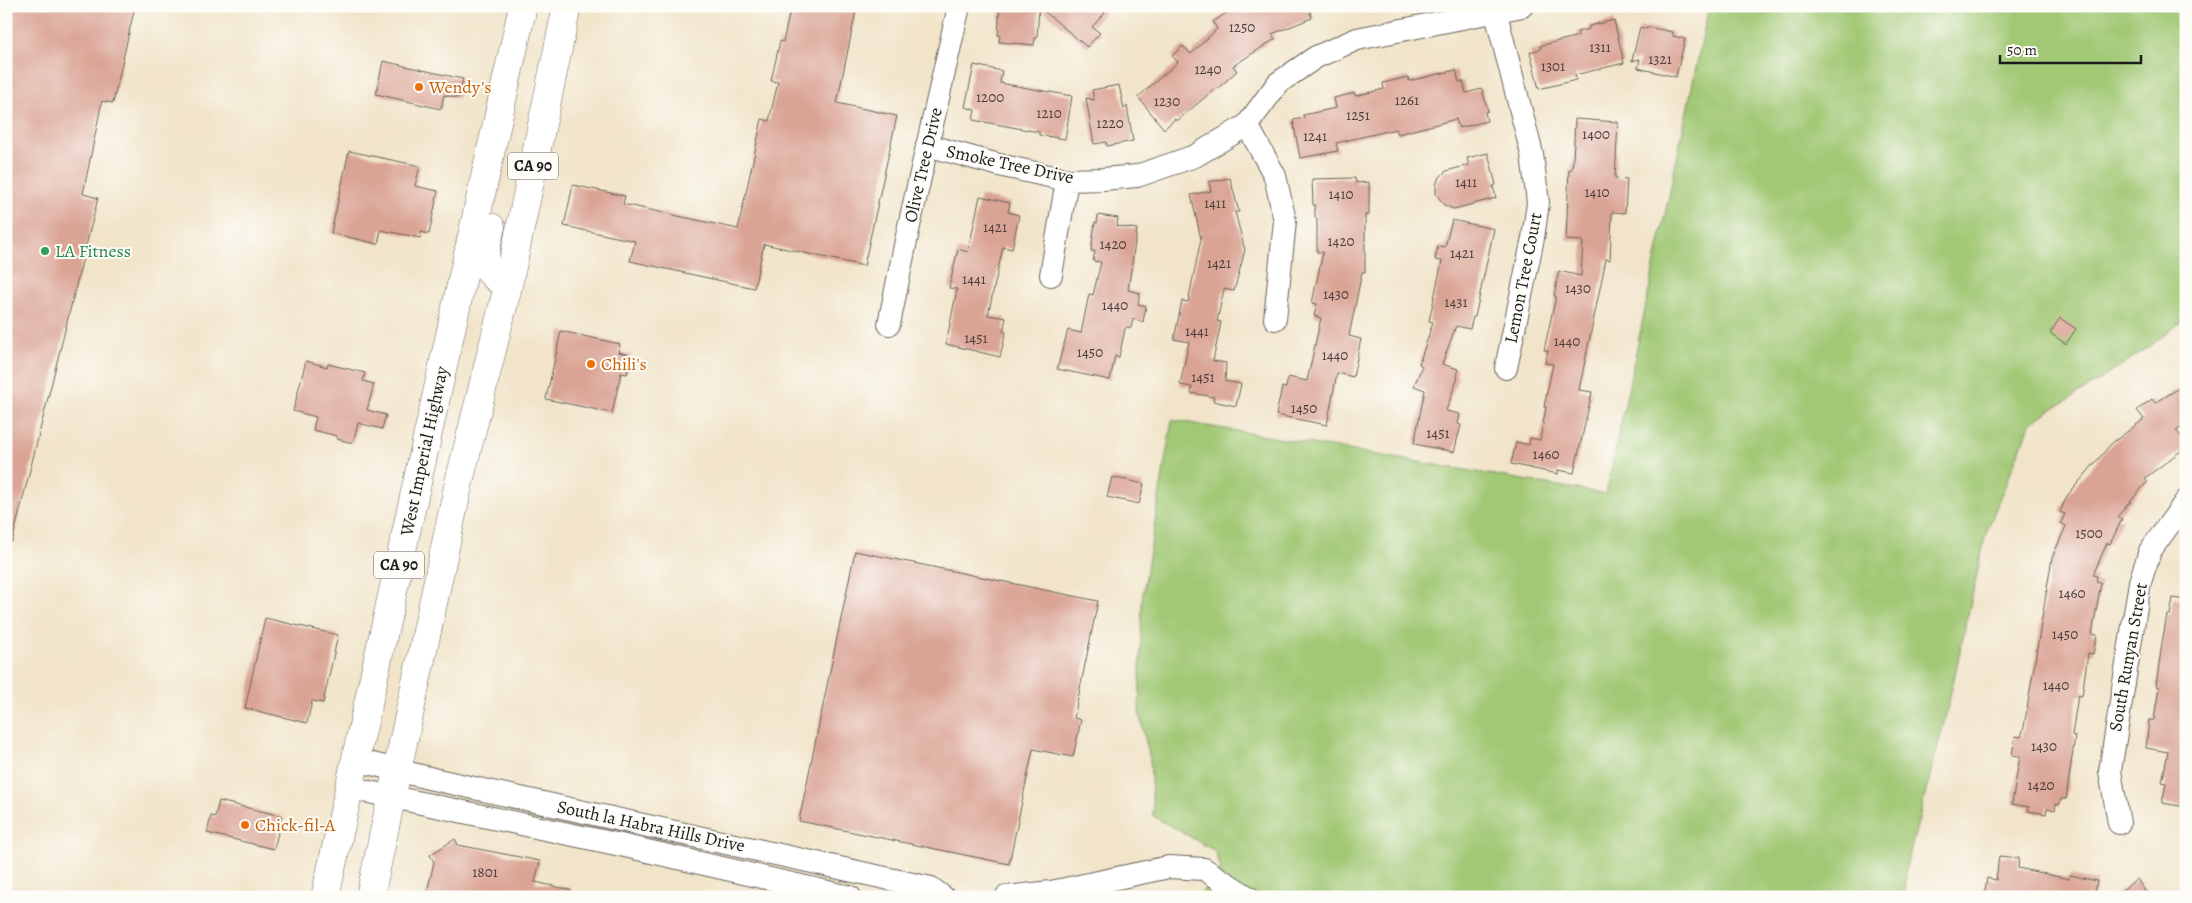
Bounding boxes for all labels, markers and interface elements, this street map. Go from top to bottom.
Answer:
house number: 1250 [1229,17,1255,37]
scale bar [2000,32,2141,64]
house number: 1311 [1589,37,1611,57]
text: 50 m [2007,40,2037,60]
house number: 1321 [1648,49,1672,69]
house number: 1301 [1541,56,1565,76]
house number: 1240 [1194,59,1222,79]
place label: Wendy's [428,75,492,99]
marker: Wendy's [413,81,425,93]
house number: 1200 [976,87,1004,107]
house number: 1261 [1395,90,1419,110]
house number: 1230 [1154,91,1180,111]
house number: 1210 [1036,103,1062,123]
street label: Olive Tree Drive [898,105,948,225]
house number: 1251 [1346,105,1370,125]
house number: 1220 [1096,113,1124,133]
house number: 1400 [1582,124,1610,144]
house number: 1241 [1303,126,1327,146]
street label: Smoke Tree Drive [944,139,1076,189]
road number: CA 90 [508,153,558,180]
house number: 1411 [1455,172,1477,192]
house number: 1410 [1584,182,1610,202]
house number: 1410 [1328,184,1354,204]
house number: 1411 [1204,193,1226,213]
street label: Lemon Tree Court [1499,211,1547,345]
house number: 1421 [983,217,1007,237]
house number: 1420 [1327,231,1355,251]
house number: 1420 [1099,234,1127,254]
place label: LA Fitness [55,239,131,263]
house number: 1421 [1450,243,1474,263]
marker: LA Fitness [39,245,51,257]
house number: 1421 [1207,253,1231,273]
house number: 1441 [962,269,986,289]
house number: 1430 [1565,278,1591,298]
house number: 1430 [1323,284,1349,304]
house number: 1431 [1444,292,1468,312]
house number: 1440 [1102,295,1128,315]
house number: 1441 [1185,321,1209,341]
house number: 1451 [964,328,988,348]
house number: 1440 [1554,331,1580,351]
house number: 1450 [1077,342,1103,362]
house number: 1440 [1322,345,1348,365]
place label: Chili's [601,352,647,376]
marker: Chili's [585,358,597,370]
street label: West Imperial Highway [394,363,454,539]
house number: 1451 [1191,367,1215,387]
house number: 1450 [1291,398,1317,418]
house number: 1451 [1426,423,1450,443]
house number: 1460 [1533,444,1559,464]
house number: 1500 [2075,523,2103,543]
road number: CA 90 [374,552,424,578]
street label: South Runyan Street [2103,581,2153,733]
house number: 1460 [2059,583,2085,603]
house number: 1450 [2052,624,2078,644]
house number: 1440 [2043,675,2069,695]
house number: 1430 [2031,736,2057,756]
house number: 1420 [2027,775,2055,795]
street label: South la Habra Hills Drive [555,794,747,858]
place label: Chick-fil-A [255,813,336,837]
marker: Chick-fil-A [239,819,251,831]
house number: 1801 [472,862,498,882]

